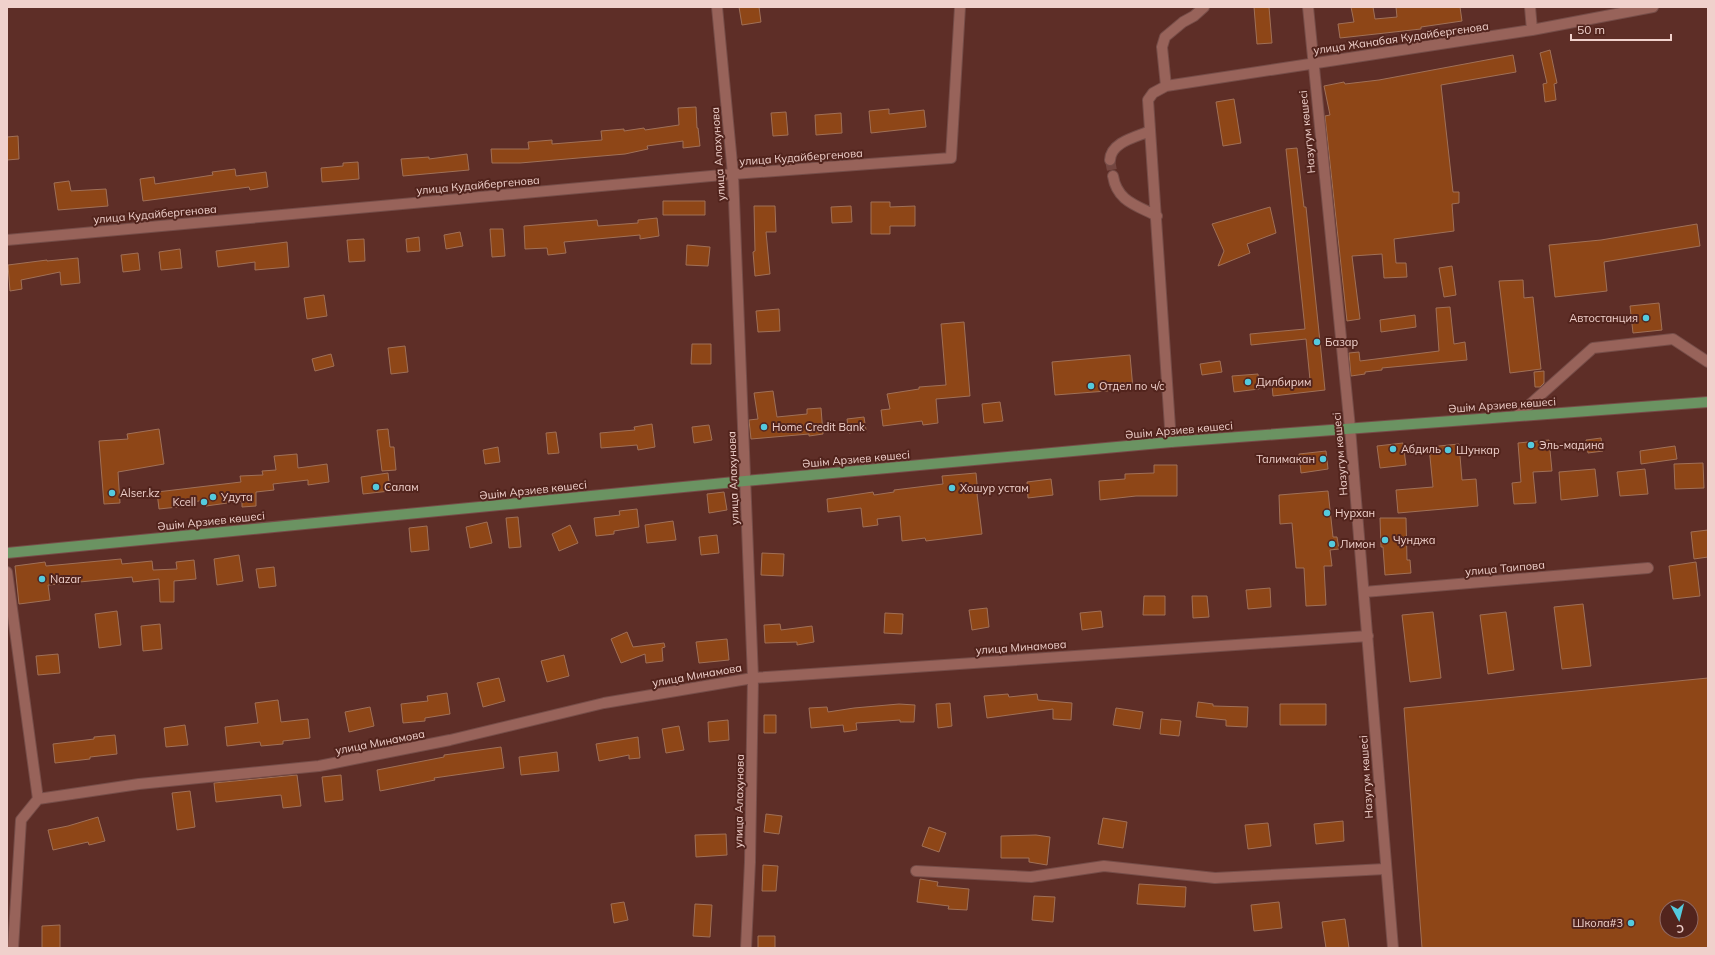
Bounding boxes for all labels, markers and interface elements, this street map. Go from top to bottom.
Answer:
scale bar [1571,16,1671,42]
street label: улица Жанабая Кудайбергенова [1313,19,1489,57]
text: 50 m [1577,22,1605,37]
street label: Назугум көшесі [1296,90,1318,174]
street label: улица Алахунова [708,107,728,201]
street label: улица Кудайбергенова [739,146,863,168]
street label: улица Кудайбергенова [416,173,540,197]
street label: улица Кудайбергенова [93,202,217,226]
place label: Автостанция [1569,311,1638,325]
marker: Автостанция [1641,313,1651,323]
place label: Базар [1325,335,1358,349]
marker: Базар [1312,337,1322,347]
place label: Дилбирим [1256,375,1311,389]
marker: Дилбирим [1243,377,1253,387]
place label: Отдел по ч/с [1099,379,1165,393]
marker: Отдел по ч/с [1086,381,1096,391]
street label: Әшім Арзиев көшесі [1448,394,1556,416]
street label: Назугум көшесі [1329,412,1351,496]
street label: Әшім Арзиев көшесі [1125,418,1233,442]
place label: Home Credit Bank [772,420,865,434]
marker: Home Credit Bank [759,422,769,432]
street label: улица Алахунова [724,431,742,525]
place label: Эль-мадина [1539,438,1604,452]
marker: Эль-мадина [1526,440,1536,450]
place label: Абдиль [1401,442,1441,456]
place label: Шункар [1456,443,1500,457]
marker: Абдиль [1388,444,1398,454]
marker: Шункар [1443,445,1453,455]
street label: Әшім Арзиев көшесі [802,447,910,471]
place label: Талимакан [1256,452,1315,466]
marker: Талимакан [1318,454,1328,464]
street label: Әшім Арзиев көшесі [479,477,587,503]
place label: Салам [384,480,419,494]
place label: Хошур устам [960,481,1029,495]
marker: Салам [371,482,381,492]
marker: Хошур устам [947,483,957,493]
place label: Alser.kz [120,486,160,500]
marker: Alser.kz [107,488,117,498]
place label: Удута [220,490,253,504]
marker: Удута [208,492,218,502]
place label: Kcell [173,495,196,509]
marker: Kcell [199,497,209,507]
place label: Нурхан [1335,506,1375,520]
street label: Әшім Арзиев көшесі [157,508,265,534]
marker: Нурхан [1322,508,1332,518]
place label: Чунджа [1393,533,1435,547]
marker: Чунджа [1380,535,1390,545]
place label: Лимон [1340,537,1375,551]
marker: Лимон [1327,539,1337,549]
street label: улица Таипова [1465,558,1545,578]
place label: Nazar [50,572,81,586]
marker: Nazar [37,574,47,584]
street label: улица Минамова [975,637,1067,657]
street label: улица Минамова [651,660,743,690]
street label: улица Минамова [334,726,426,758]
street label: Назугум көшесі [1356,735,1376,819]
street label: улица Алахунова [731,754,747,848]
north arrow [1659,899,1699,939]
place label: Школа#3 [1573,916,1623,930]
marker: Школа#3 [1626,918,1636,928]
text: С [1675,922,1685,936]

